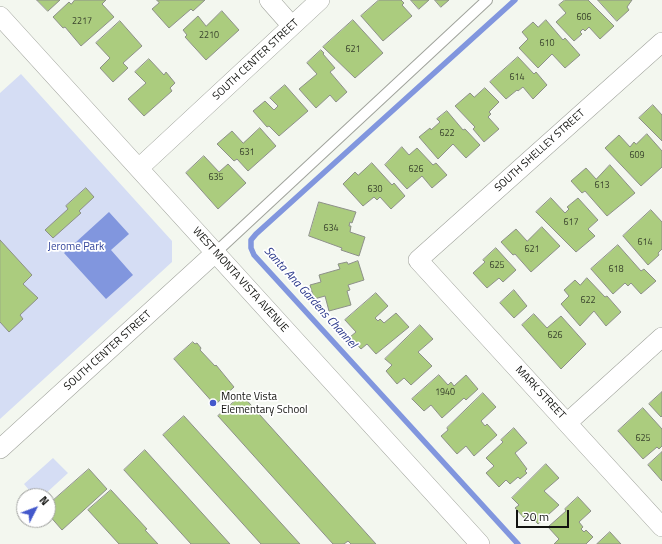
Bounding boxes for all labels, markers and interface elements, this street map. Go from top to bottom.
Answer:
house number: 606 [576,13,592,23]
house number: 2217 [72,17,92,27]
street label: SOUTH CENTER STREET [210,17,302,103]
house number: 2210 [199,31,219,41]
house number: 610 [539,39,555,49]
house number: 621 [345,45,361,55]
house number: 614 [509,73,525,83]
street label: SOUTH SHELLEY STREET [492,107,588,195]
house number: 622 [439,129,455,139]
house number: 631 [239,148,255,158]
house number: 609 [629,151,645,161]
house number: 626 [408,165,424,175]
house number: 635 [208,173,224,183]
house number: 613 [594,181,610,191]
house number: 630 [367,185,383,195]
house number: 617 [563,218,579,228]
house number: 634 [323,224,339,234]
street label: WEST MONTA VISTA AVENUE [189,225,291,335]
house number: 614 [637,238,653,248]
park label: Jerome Park [48,240,104,254]
water label: Santa Ana Gardens Channel [261,244,359,352]
house number: 621 [524,245,540,255]
house number: 625 [489,261,505,271]
house number: 618 [608,265,624,275]
house number: 622 [580,296,596,306]
street label: SOUTH CENTER STREET [62,308,154,394]
house number: 626 [547,331,563,341]
street label: MARK STREET [512,364,568,422]
house number: 1940 [435,388,455,398]
place label: Monte Vista Elementary School [221,390,308,416]
marker: Monte Vista Elementary School [208,398,218,408]
house number: 625 [635,434,651,444]
north arrow [16,488,56,528]
text: N [36,492,53,509]
scale bar [518,502,571,528]
text: 20 m [523,507,549,526]

